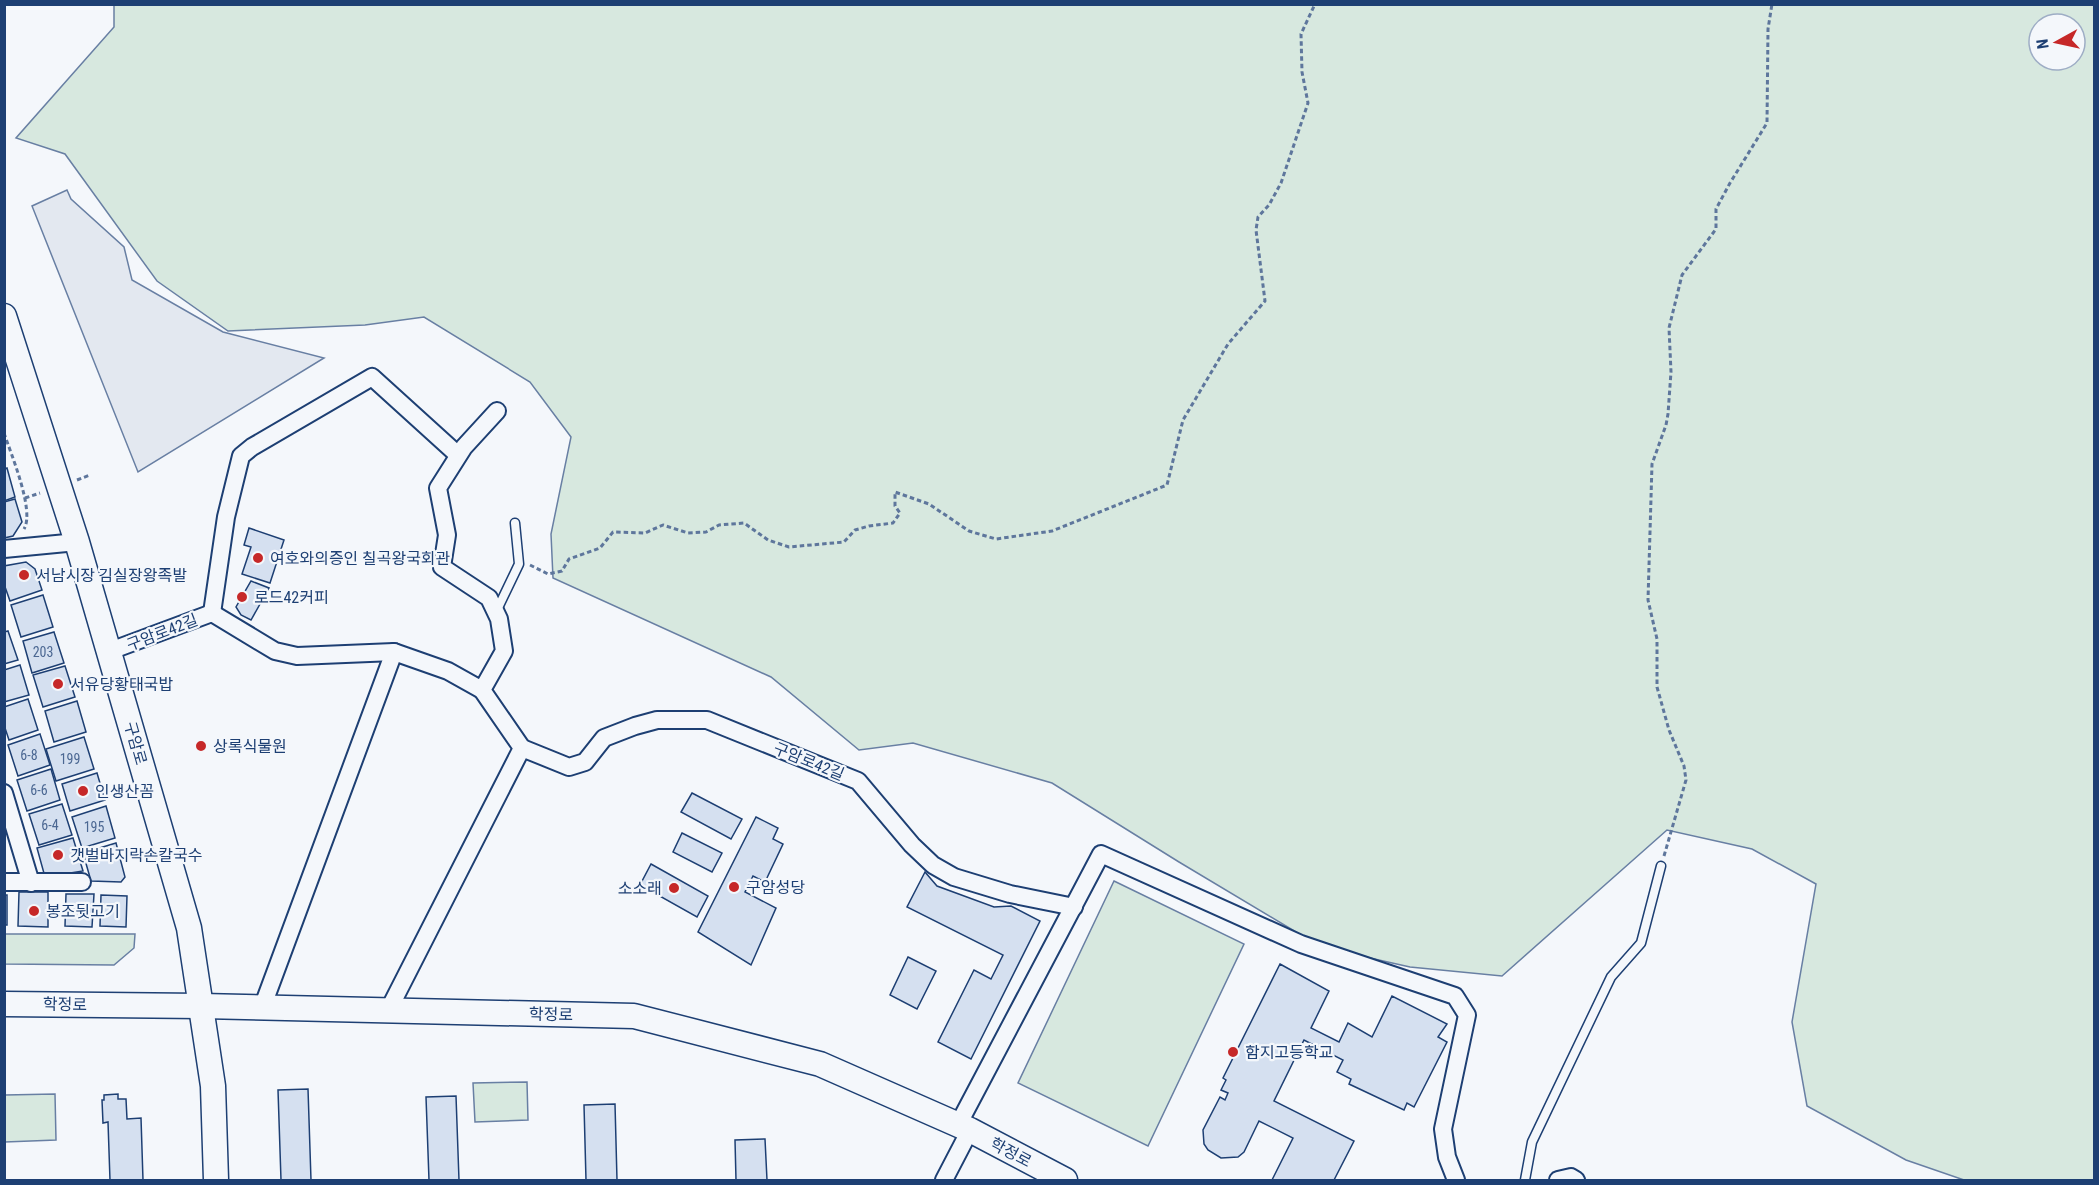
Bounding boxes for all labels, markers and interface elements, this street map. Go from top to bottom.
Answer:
north arrow [2027,12,2087,72]
text: N [2033,38,2053,50]
place label: 여호와의증인 칠곡왕국회관 [270,549,451,568]
marker: 여호와의증인 칠곡왕국회관 [251,551,265,565]
place label: 서남시장 김실장왕족발 [36,566,187,585]
marker: 서남시장 김실장왕족발 [17,568,31,582]
place label: 로드42커피 [254,588,329,607]
marker: 로드42커피 [235,590,249,604]
street label: 구암로42길 [124,610,200,655]
house number: 203 [33,644,53,660]
place label: 서유당황태국밥 [70,675,173,694]
marker: 서유당황태국밥 [51,677,65,691]
street label: 구암로 [120,719,151,767]
place label: 상록식물원 [213,737,287,756]
marker: 상록식물원 [194,739,208,753]
street label: 구암로42길 [771,739,847,784]
house number: 6-8 [20,747,38,763]
house number: 199 [60,751,80,767]
house number: 6-6 [30,782,48,798]
place label: 인생산꼼 [95,782,154,801]
marker: 인생산꼼 [76,784,90,798]
house number: 6-4 [41,817,59,833]
house number: 195 [84,819,104,835]
place label: 갯벌바지락손칼국수 [70,846,202,865]
marker: 갯벌바지락손칼국수 [51,848,65,862]
place label: 구암성당 [746,878,805,897]
place label: 소소래 [618,879,662,898]
marker: 구암성당 [727,880,741,894]
marker: 소소래 [667,881,681,895]
place label: 봉조뒷고기 [46,902,120,921]
marker: 봉조뒷고기 [27,904,41,918]
street label: 학정로 [43,995,88,1014]
street label: 학정로 [529,1005,574,1024]
place label: 함지고등학교 [1245,1043,1333,1062]
marker: 함지고등학교 [1226,1045,1240,1059]
street label: 학정로 [987,1134,1035,1171]

